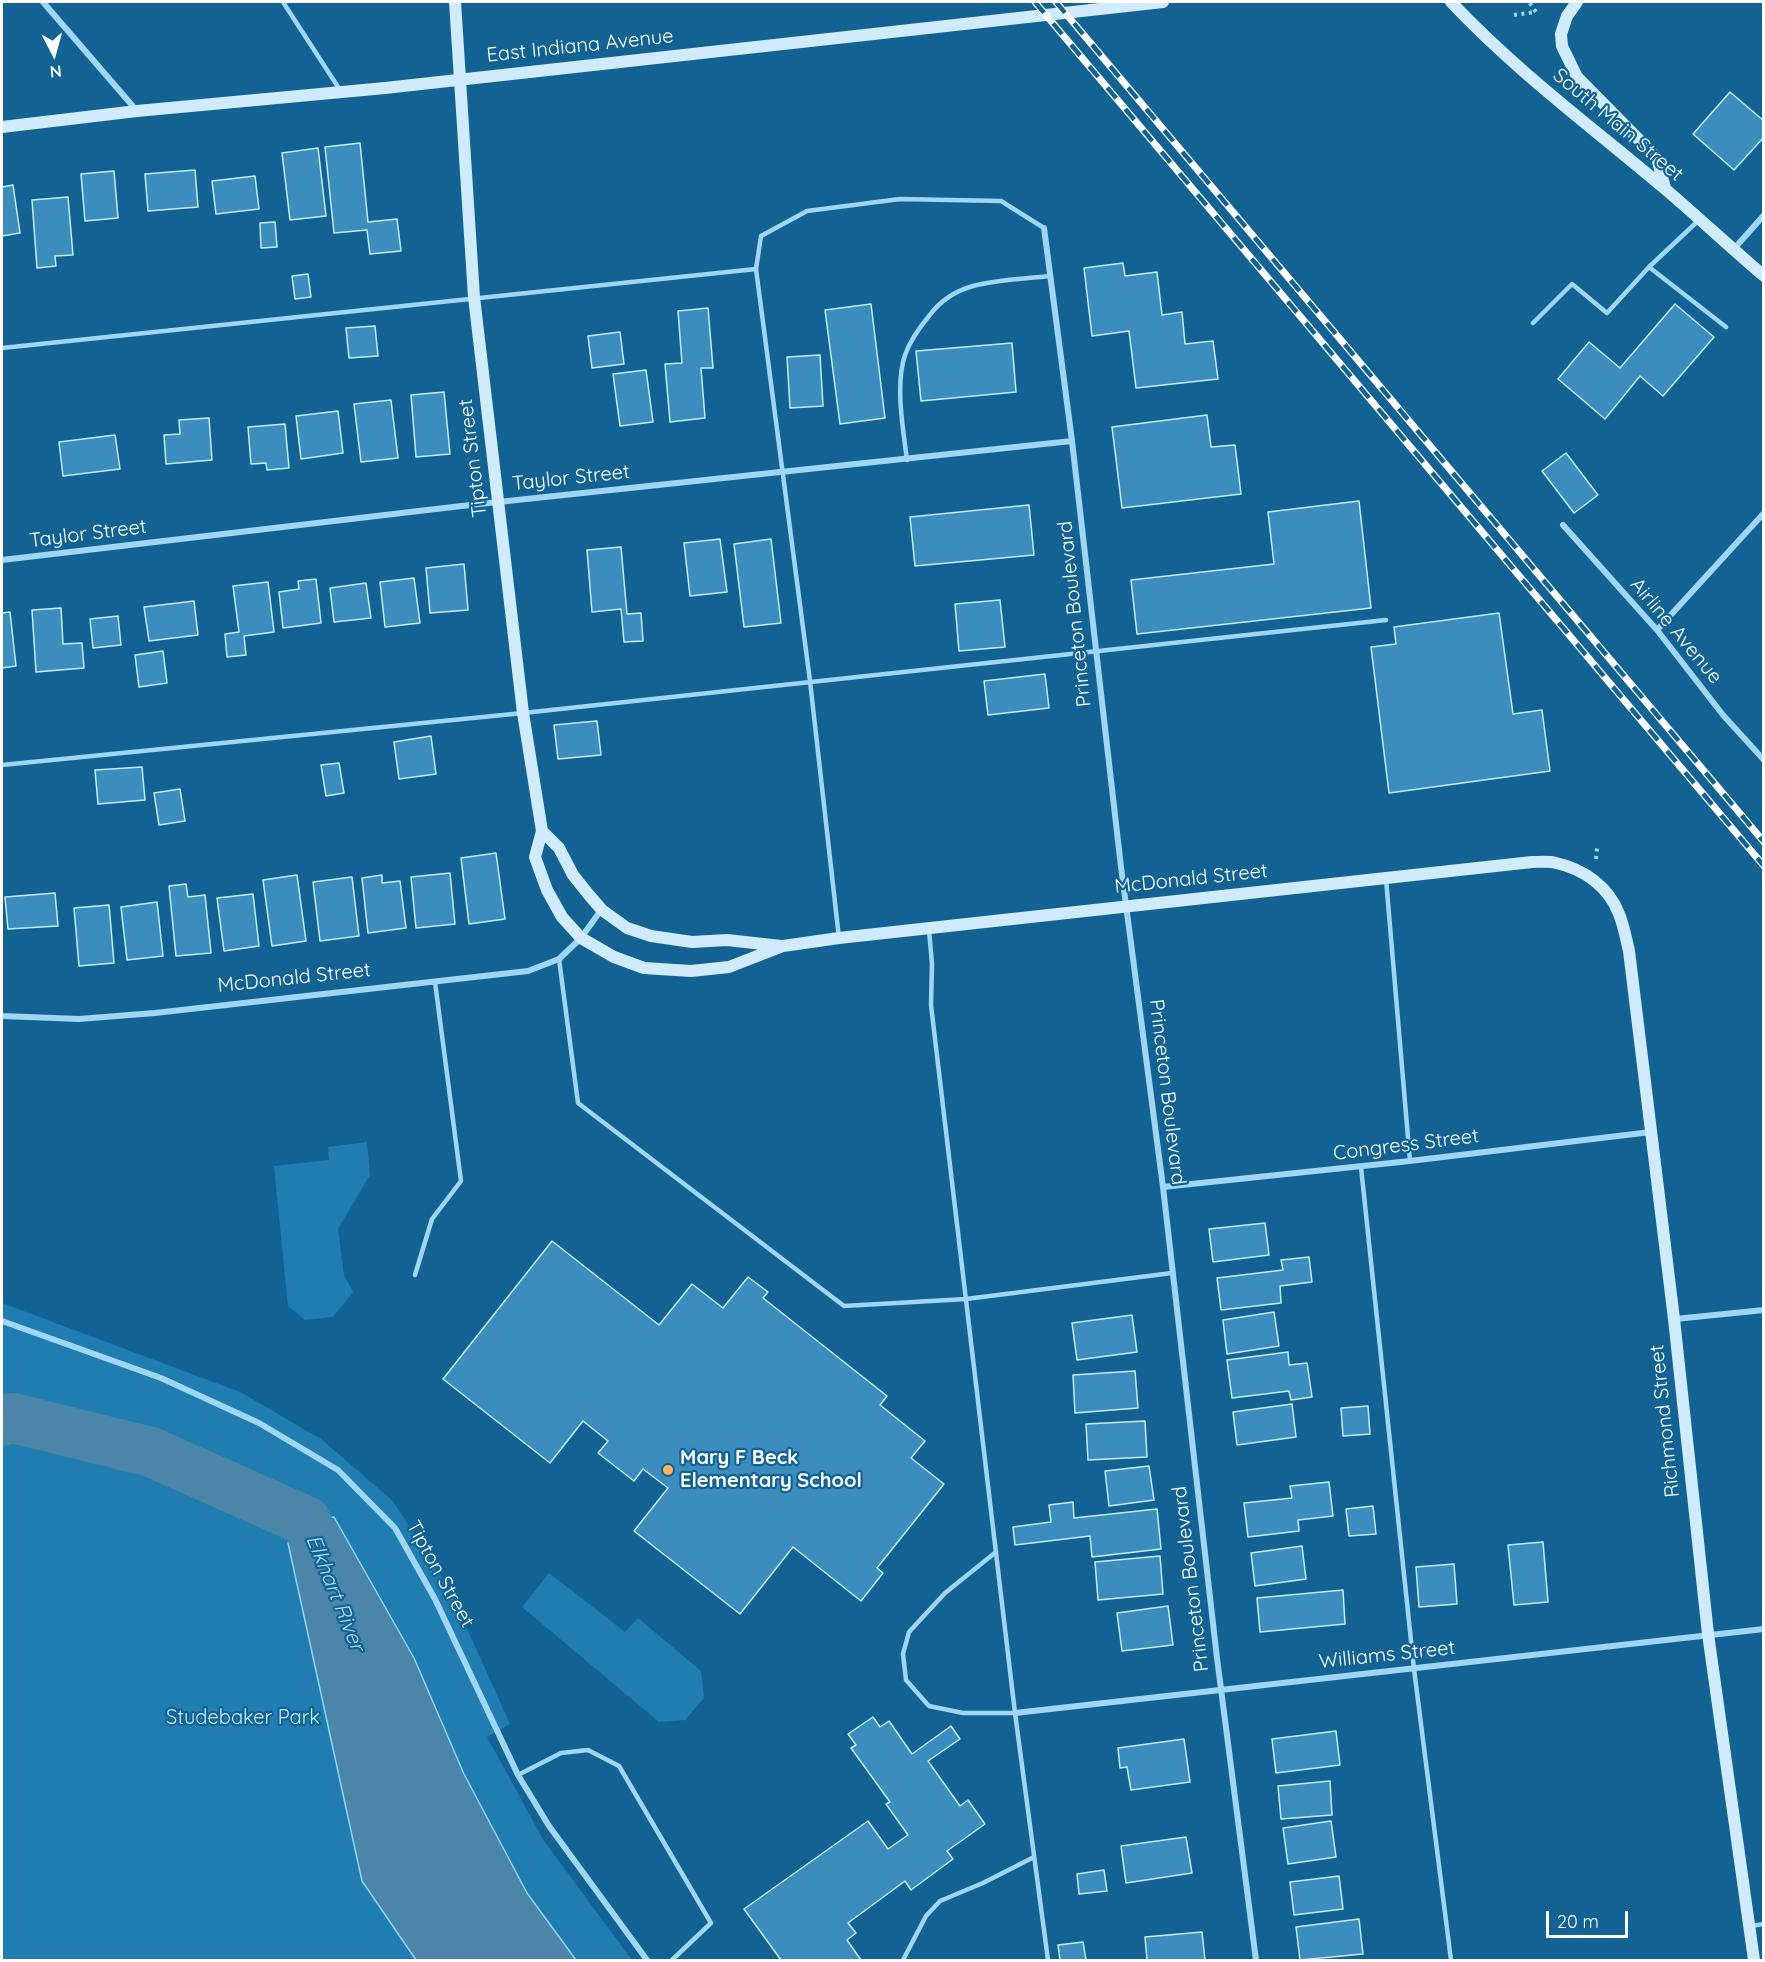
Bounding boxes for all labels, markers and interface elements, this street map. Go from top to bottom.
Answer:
north arrow [24,24,84,84]
street label: East Indiana Avenue [485,24,675,68]
text: N [49,61,63,82]
street label: South Main Street [1548,63,1688,187]
street label: Tipton Street [454,398,492,518]
street label: Taylor Street [511,460,631,496]
street label: Taylor Street [28,515,148,553]
street label: Princeton Boulevard [1053,520,1097,708]
street label: Airline Avenue [1625,573,1727,689]
street label: McDonald Street [1113,859,1269,899]
street label: McDonald Street [216,958,372,998]
street label: Princeton Boulevard [1144,998,1190,1186]
street label: Congress Street [1332,1124,1480,1166]
street label: Richmond Street [1645,1343,1685,1499]
place label: Mary F Beck Elementary School [680,1446,862,1493]
marker: Mary F Beck Elementary School [661,1463,675,1477]
street label: Princeton Boulevard [1168,1485,1214,1673]
street label: Tipton Street [401,1516,479,1632]
water label: Elkhart River [300,1531,370,1655]
street label: Williams Street [1318,1636,1456,1674]
park label: Studebaker Park [166,1706,320,1730]
scale bar [1549,1899,1632,1937]
text: 20 m [1557,1910,1599,1933]

